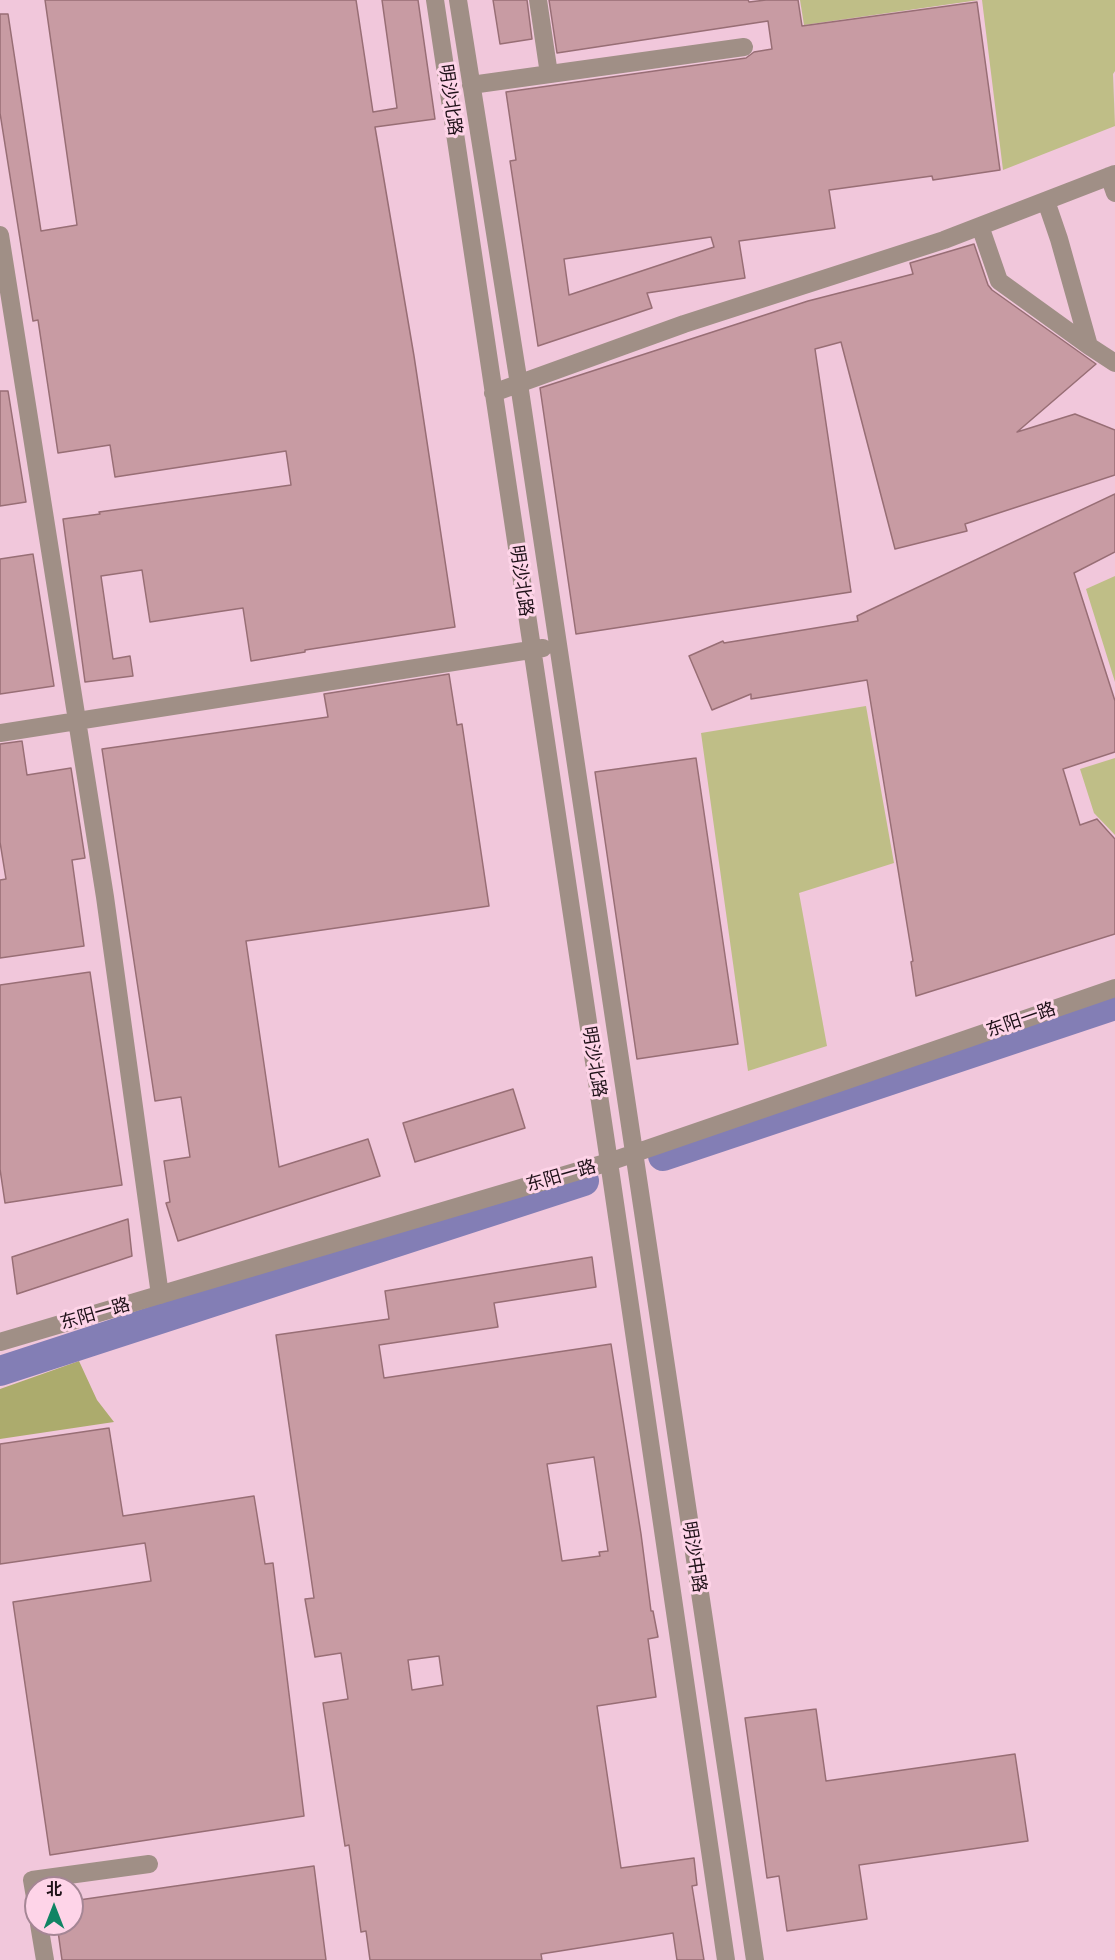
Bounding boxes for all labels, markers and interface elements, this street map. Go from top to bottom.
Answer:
street label: 明沙北路 [434,63,466,137]
street label: 明沙北路 [505,544,537,618]
street label: 东阳一路 [983,998,1059,1042]
street label: 明沙北路 [578,1025,610,1099]
street label: 东阳一路 [523,1156,599,1196]
street label: 东阳一路 [57,1294,133,1334]
street label: 明沙中路 [678,1520,710,1594]
north arrow [24,1876,84,1936]
text: 北 [46,1880,62,1899]

